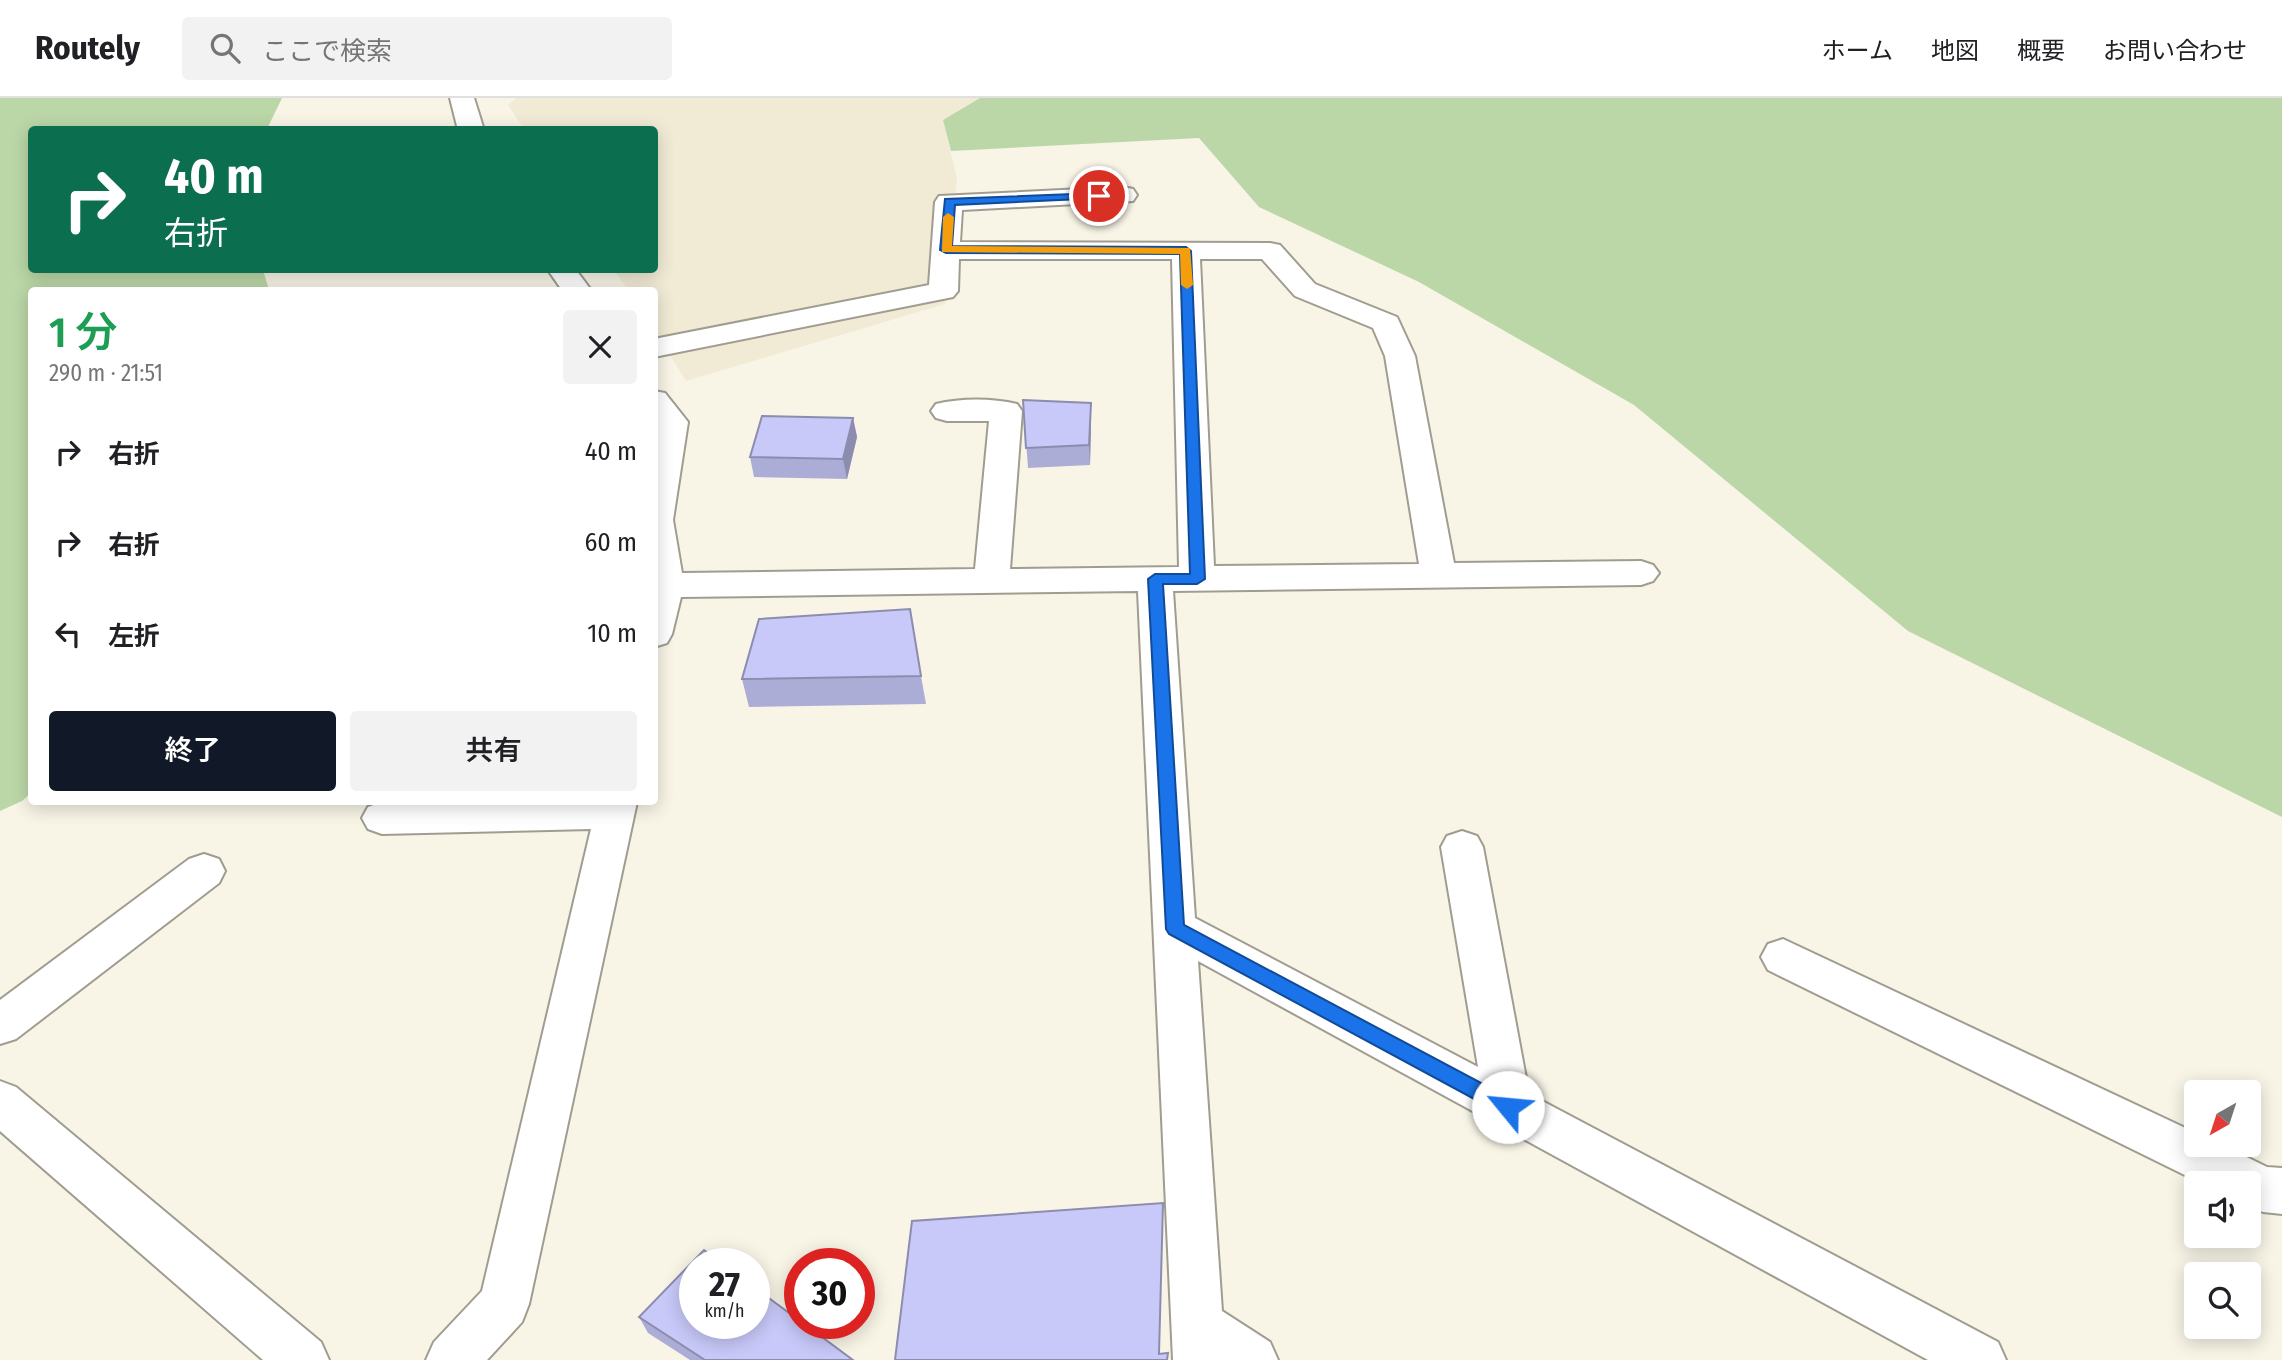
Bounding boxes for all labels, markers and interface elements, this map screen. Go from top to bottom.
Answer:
search box [182,17,672,80]
text: Routely [35,28,140,68]
icon: search [206,29,244,67]
text: ここで検索 [262,36,392,67]
text: ホーム [1822,37,1893,65]
text: 地図 [1931,37,1979,65]
text: 概要 [2017,37,2065,65]
text: お問い合わせ [2103,37,2247,65]
text: 40 m [164,147,264,206]
icon: right [49,154,140,245]
pin [1069,166,1129,226]
icon: arrive [1080,177,1118,215]
text: 右折 [164,214,228,252]
text: 1 分 [49,308,118,358]
button: close [563,310,637,384]
text: 290 m · 21:51 [49,359,163,387]
icon: right [49,433,87,471]
text: 40 m [585,436,637,467]
text: 右折 [108,439,160,470]
icon: right [49,524,87,562]
text: 60 m [584,527,637,558]
text: 右折 [108,530,160,561]
icon: left [49,615,87,653]
text: 10 m [587,618,637,649]
text: 左折 [108,621,160,652]
button: 終了 [49,711,336,791]
button: 共有 [350,711,637,791]
position arrow [1471,1070,1545,1144]
north arrow [2184,1080,2261,1157]
map controls [2184,1080,2261,1339]
button: sound [2184,1171,2261,1248]
speed limit sign: 30 [784,1248,875,1339]
button: search [2184,1262,2261,1339]
text: 27 [709,1263,740,1305]
text: km/h [704,1300,745,1322]

